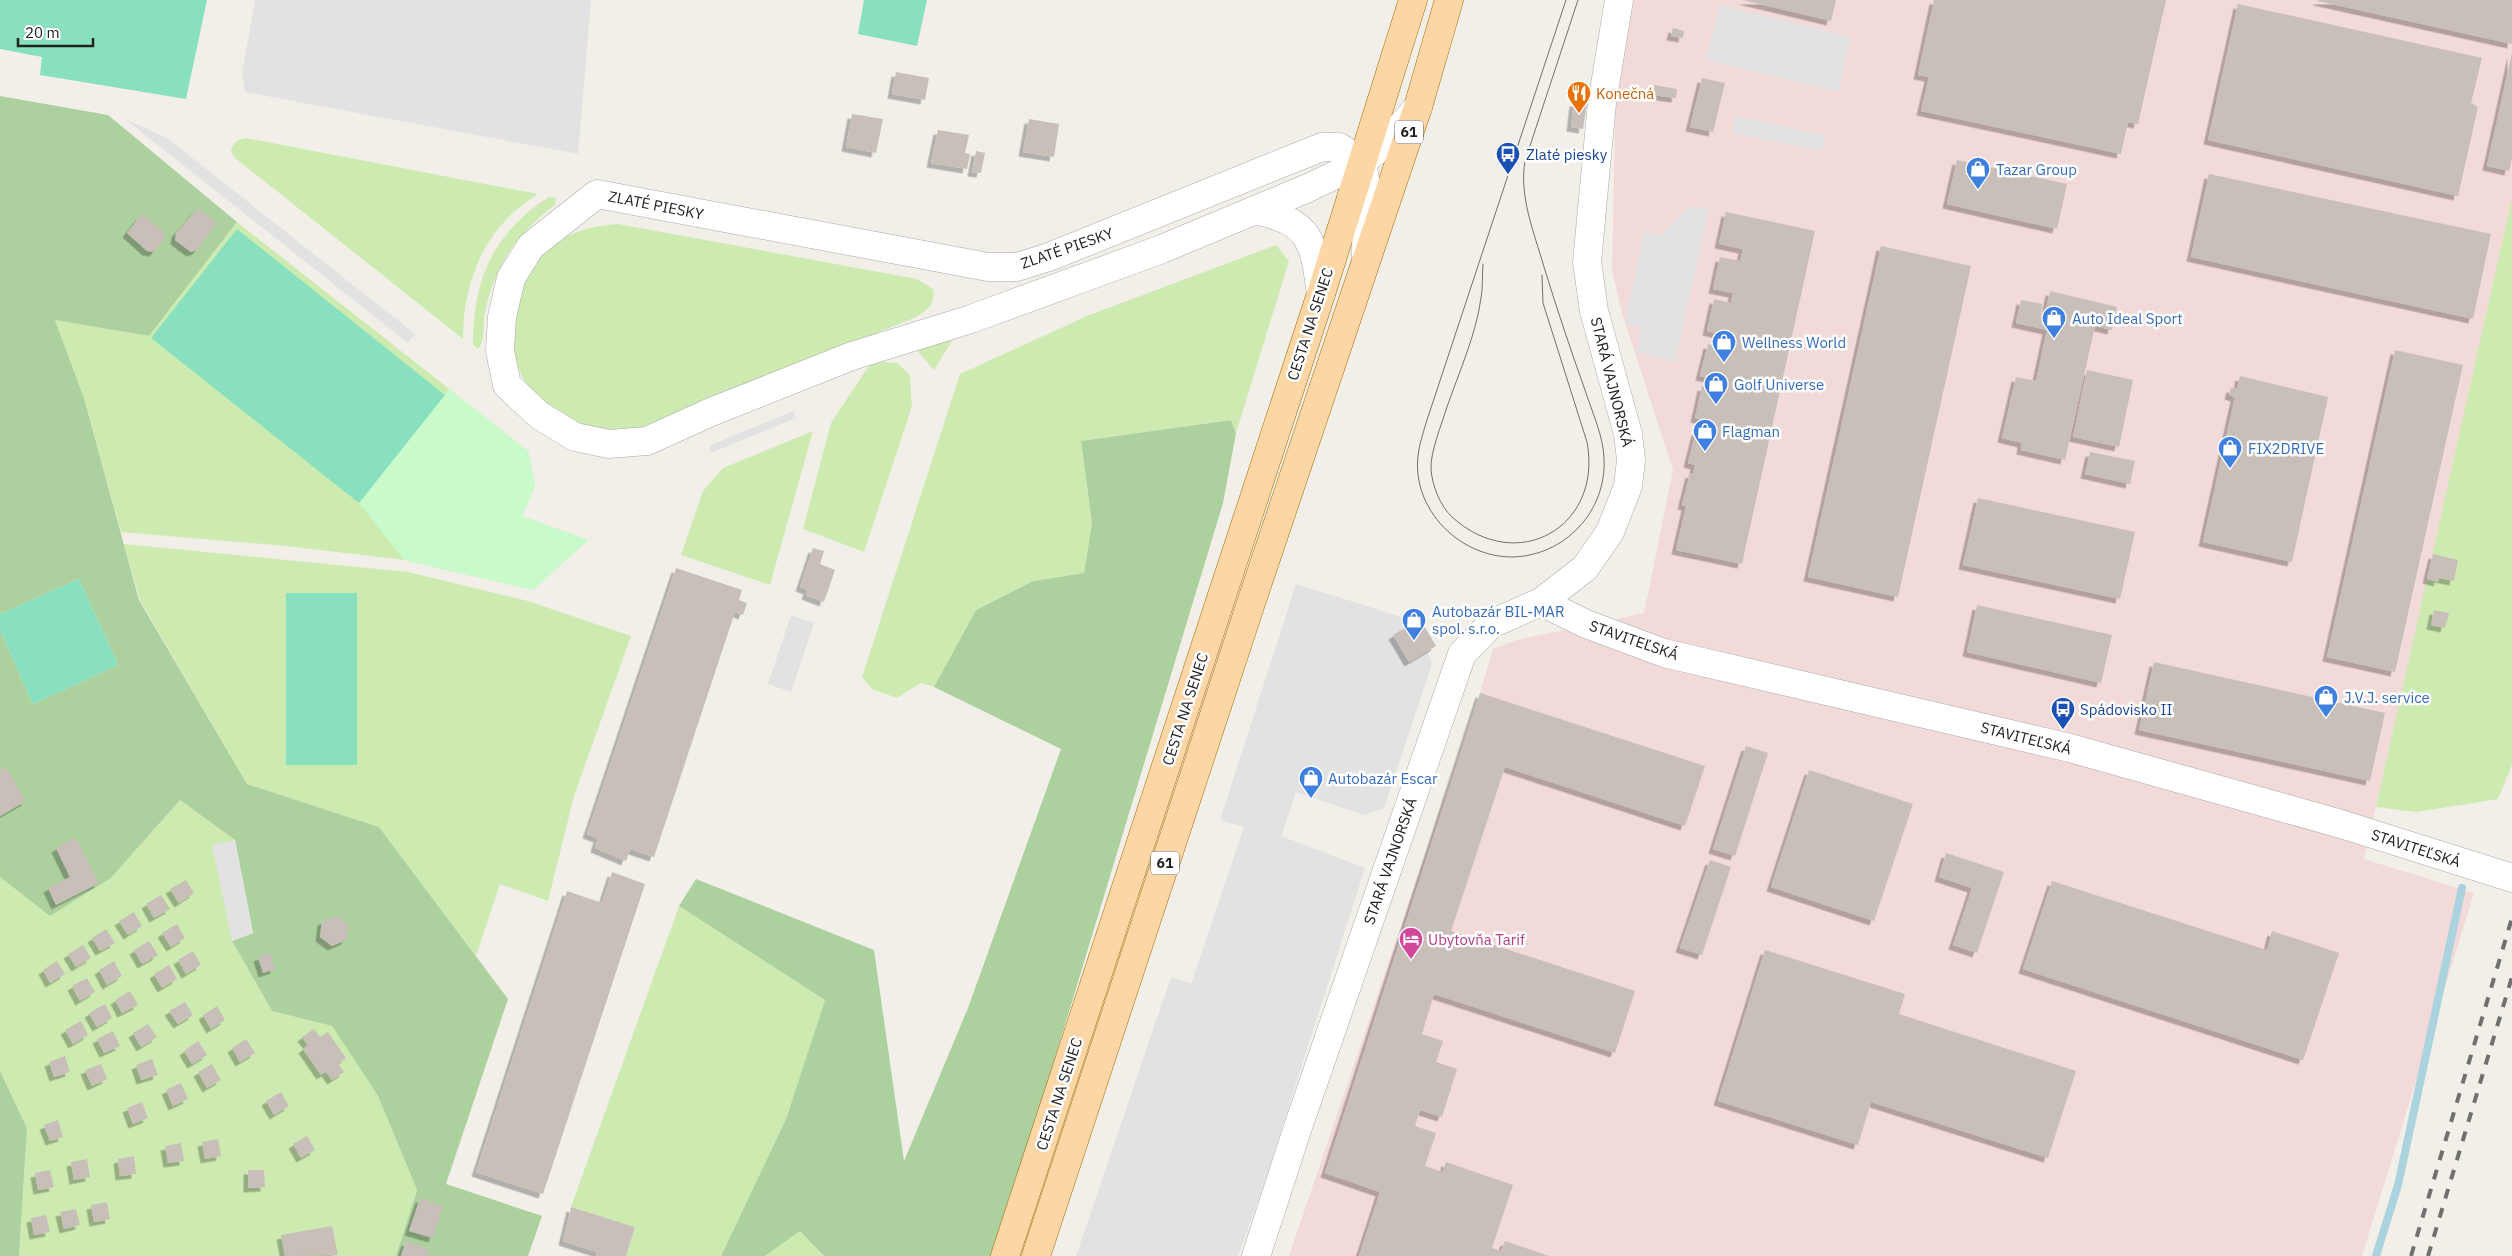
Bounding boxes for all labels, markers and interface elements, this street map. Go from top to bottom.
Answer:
scale bar [18,15,92,47]
text: 20 m [25,23,60,42]
restaurant icon: Konečná [1566,80,1592,114]
place label: Konečná [1596,84,1654,103]
road number: 61 [1395,120,1423,144]
bus stop icon: Zlaté piesky [1495,141,1521,175]
place label: Zlaté piesky [1526,145,1608,164]
shop icon: Tazar Group [1965,156,1991,190]
place label: Tazar Group [1996,160,2077,179]
street label: ZLATÉ PIESKY [607,186,705,224]
street label: ZLATÉ PIESKY [1018,223,1116,273]
street label: CESTA NA SENEC [1283,265,1337,383]
shop icon: Auto Ideal Sport [2041,305,2067,339]
place label: Auto Ideal Sport [2072,309,2182,328]
street label: STARÁ VAJNORSKÁ [1587,315,1637,449]
shop icon: Wellness World [1711,329,1737,363]
place label: Wellness World [1742,333,1846,352]
shop icon: Golf Universe [1703,371,1729,405]
place label: Golf Universe [1734,375,1824,394]
shop icon: Flagman [1692,418,1718,452]
place label: Flagman [1722,422,1780,441]
shop icon: FIX2DRIVE [2217,435,2243,469]
place label: FIX2DRIVE [2248,439,2324,458]
place label: Autobazár BIL-MAR spol. s.r.o. [1432,602,1565,638]
shop icon: Autobazár BIL-MAR spol. s.r.o. [1401,607,1427,641]
street label: STAVITEĽSKÁ [1587,616,1681,664]
street label: CESTA NA SENEC [1158,650,1212,768]
shop icon: J.V.J. service [2313,684,2339,718]
place label: J.V.J. service [2344,688,2430,707]
bus stop icon: Spádovisko II [2050,696,2076,730]
place label: Spádovisko II [2080,700,2172,719]
street label: STAVITEĽSKÁ [1979,718,2074,759]
shop icon: Autobazár Escar [1298,765,1324,799]
place label: Autobazár Escar [1328,769,1438,788]
street label: STARÁ VAJNORSKÁ [1359,795,1421,927]
street label: STAVITEĽSKÁ [2369,825,2463,871]
road number: 61 [1151,851,1179,874]
hotel icon: Ubytovňa Tarif [1398,926,1424,960]
place label: Ubytovňa Tarif [1428,930,1525,949]
street label: CESTA NA SENEC [1032,1035,1086,1153]

